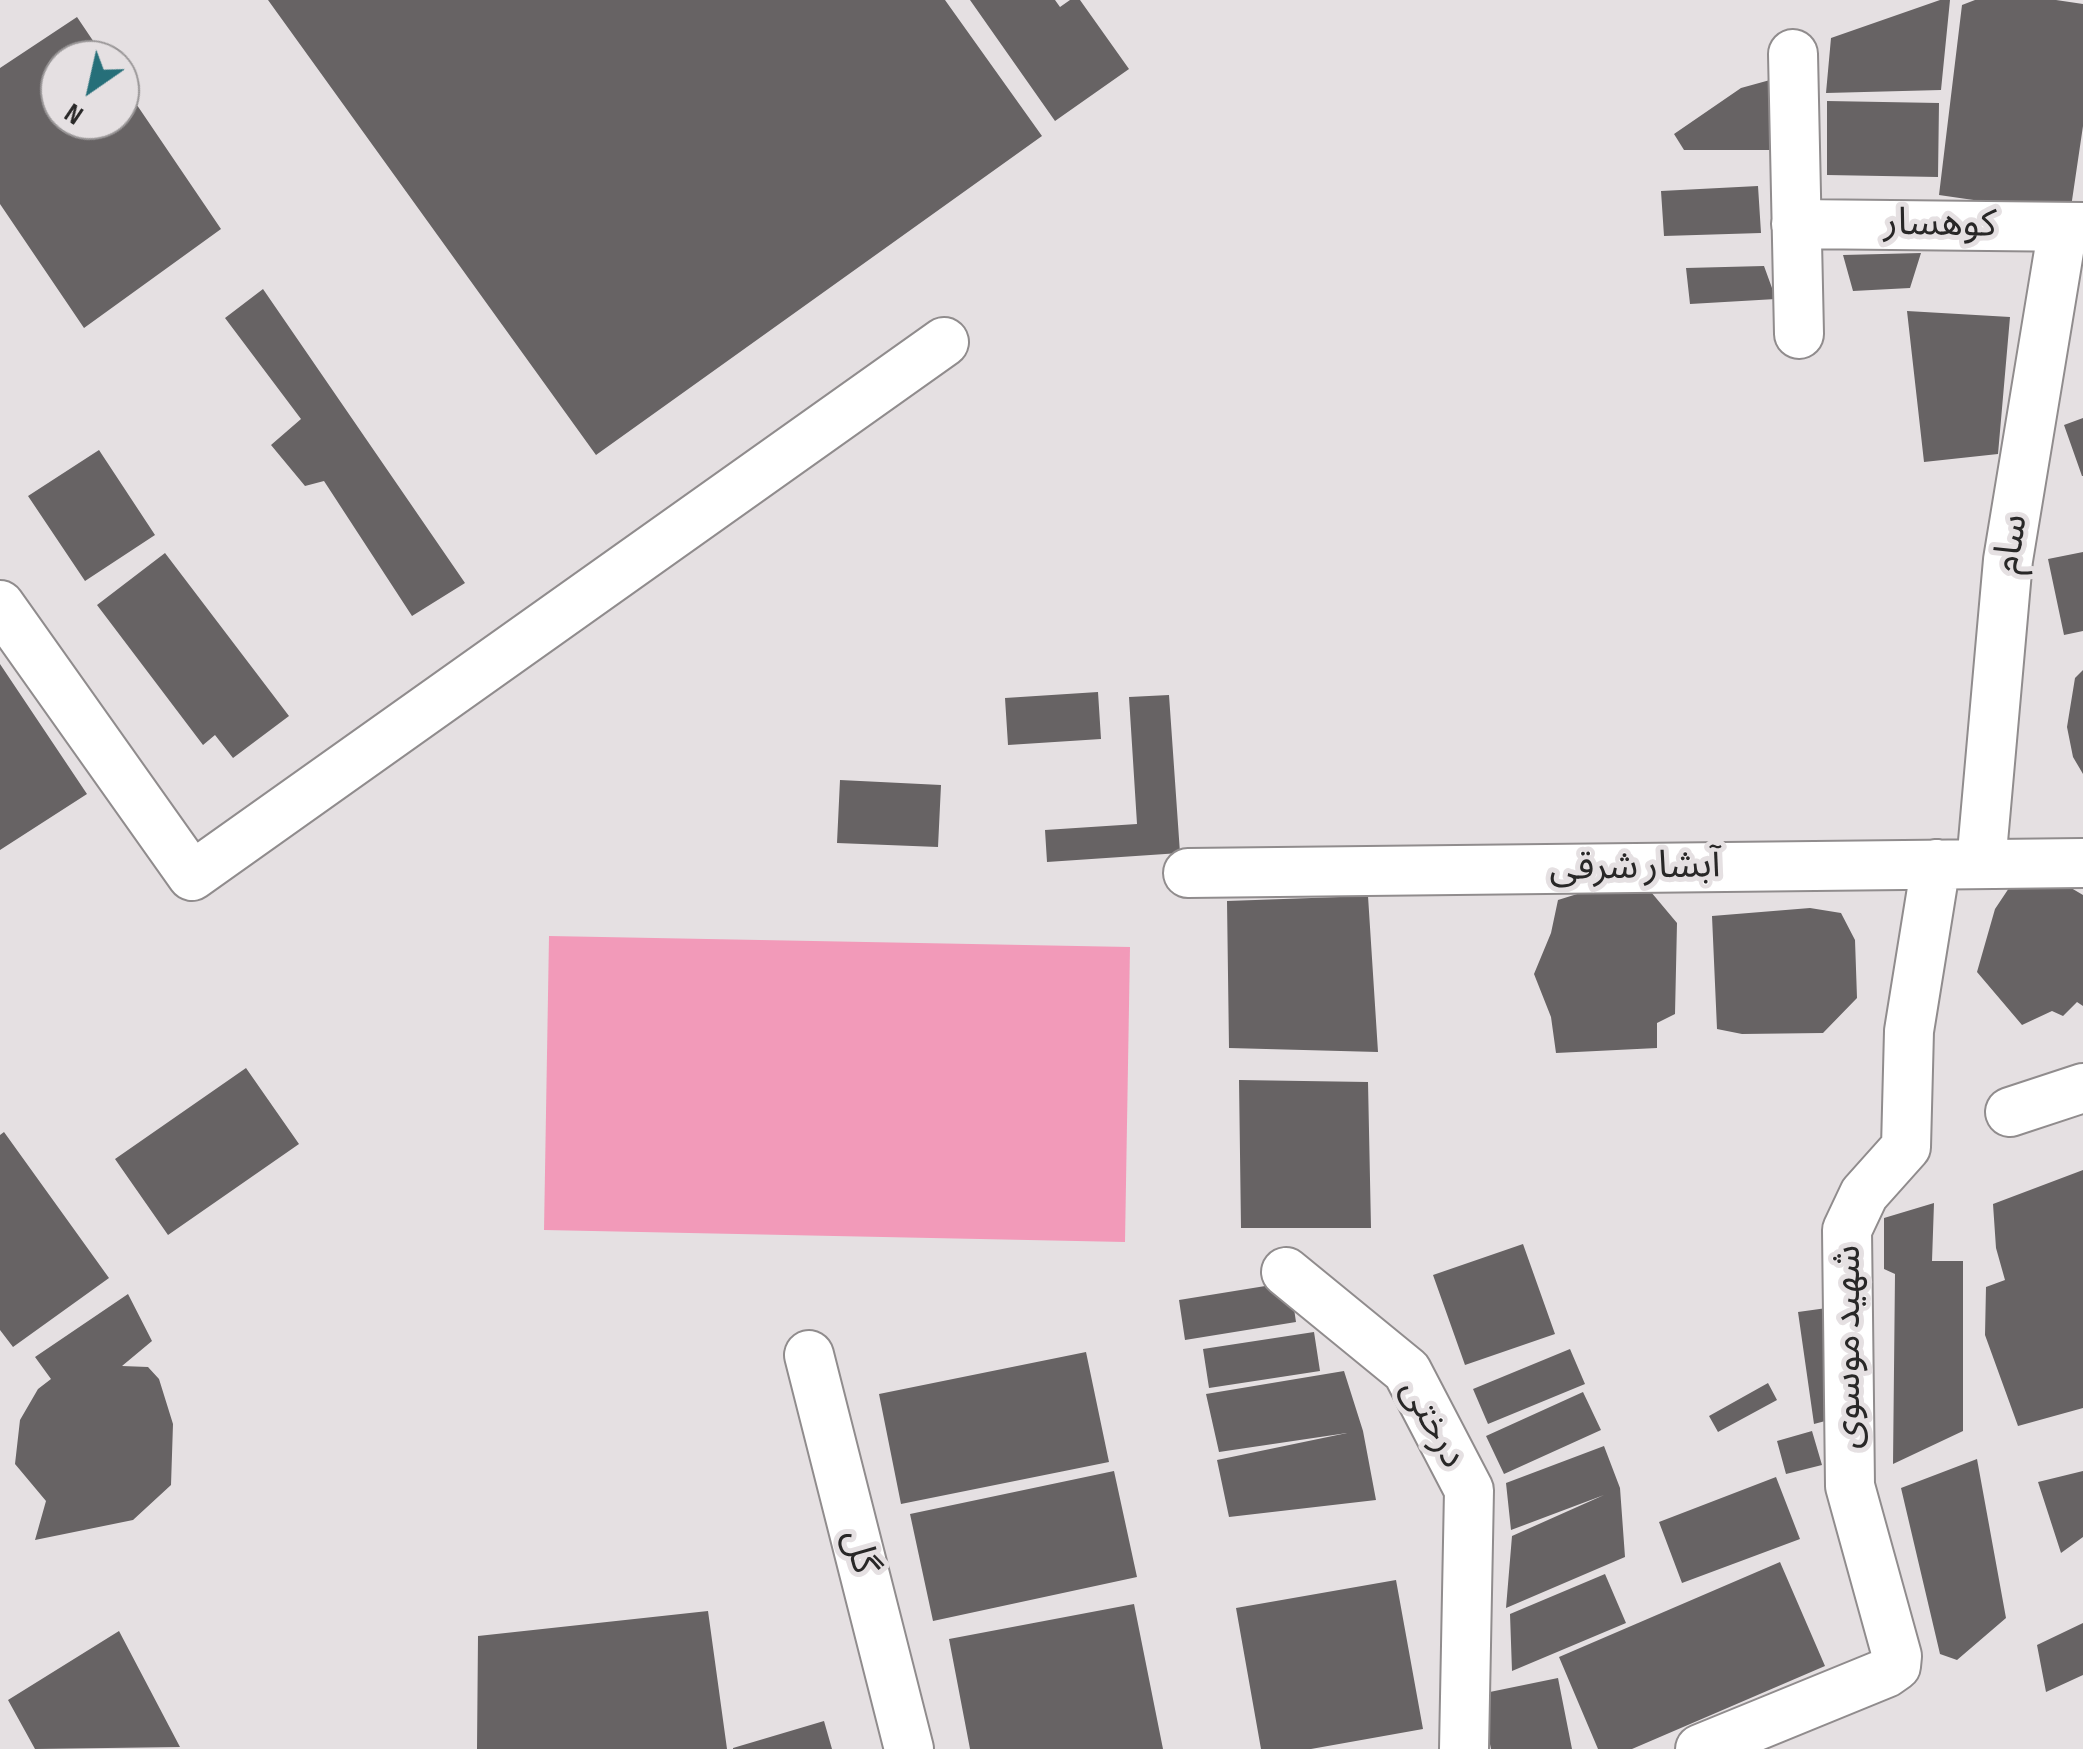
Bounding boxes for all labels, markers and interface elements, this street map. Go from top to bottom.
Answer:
north arrow [40,40,140,140]
text: N [59,96,89,131]
street label: کوهسار [1883,201,1997,249]
street label: سام [1985,511,2039,577]
street label: آبشار شرقی [1549,844,1721,892]
street label: شهید موسوی [1826,1245,1872,1449]
street label: درختی [1389,1371,1475,1477]
street label: گل [832,1525,886,1579]

